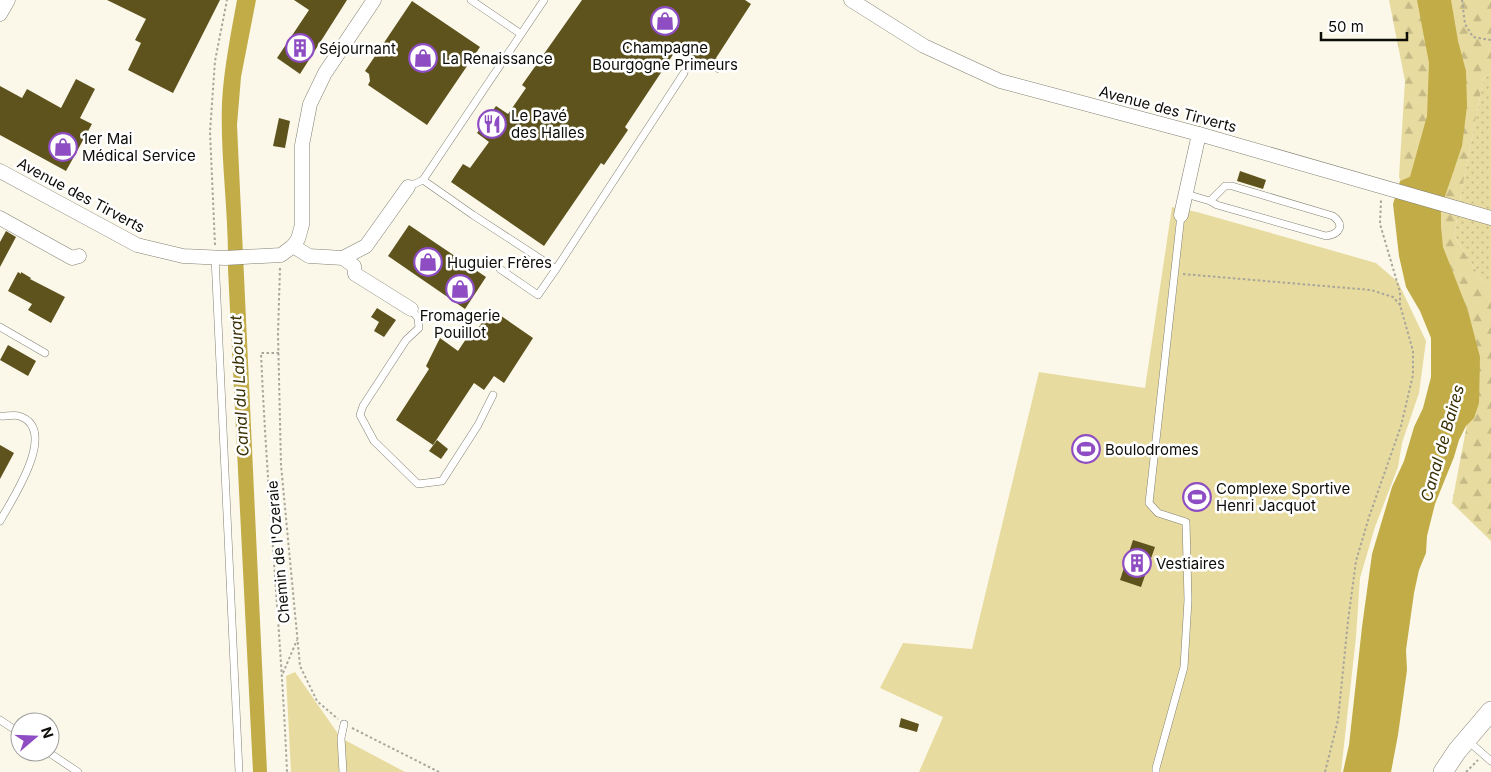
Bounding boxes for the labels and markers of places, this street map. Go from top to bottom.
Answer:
shop icon: Champagne Bourgogne Primeurs [650,6,680,36]
building icon: Séjournant [285,33,315,63]
place label: Champagne Bourgogne Primeurs [592,38,738,74]
place label: Séjournant [319,39,396,58]
shop icon: La Renaissance [408,43,438,73]
place label: La Renaissance [442,49,553,68]
place label: Le Pavé des Halles [511,106,585,142]
restaurant icon: Le Pavé des Halles [477,109,507,139]
place label: 1er Mai Médical Service [82,129,196,165]
shop icon: 1er Mai Médical Service [48,132,78,162]
shop icon: Huguier Frères [413,247,443,277]
place label: Huguier Frères [447,253,552,272]
shop icon: Fromagerie Pouillot [445,274,475,304]
place label: Fromagerie Pouillot [420,306,500,342]
sports icon: Boulodromes [1071,434,1101,464]
place label: Boulodromes [1105,440,1199,459]
place label: Complexe Sportive Henri Jacquot [1216,479,1350,515]
sports icon: Complexe Sportive Henri Jacquot [1182,482,1212,512]
building icon: Vestiaires [1122,548,1152,578]
place label: Vestiaires [1156,554,1225,573]

